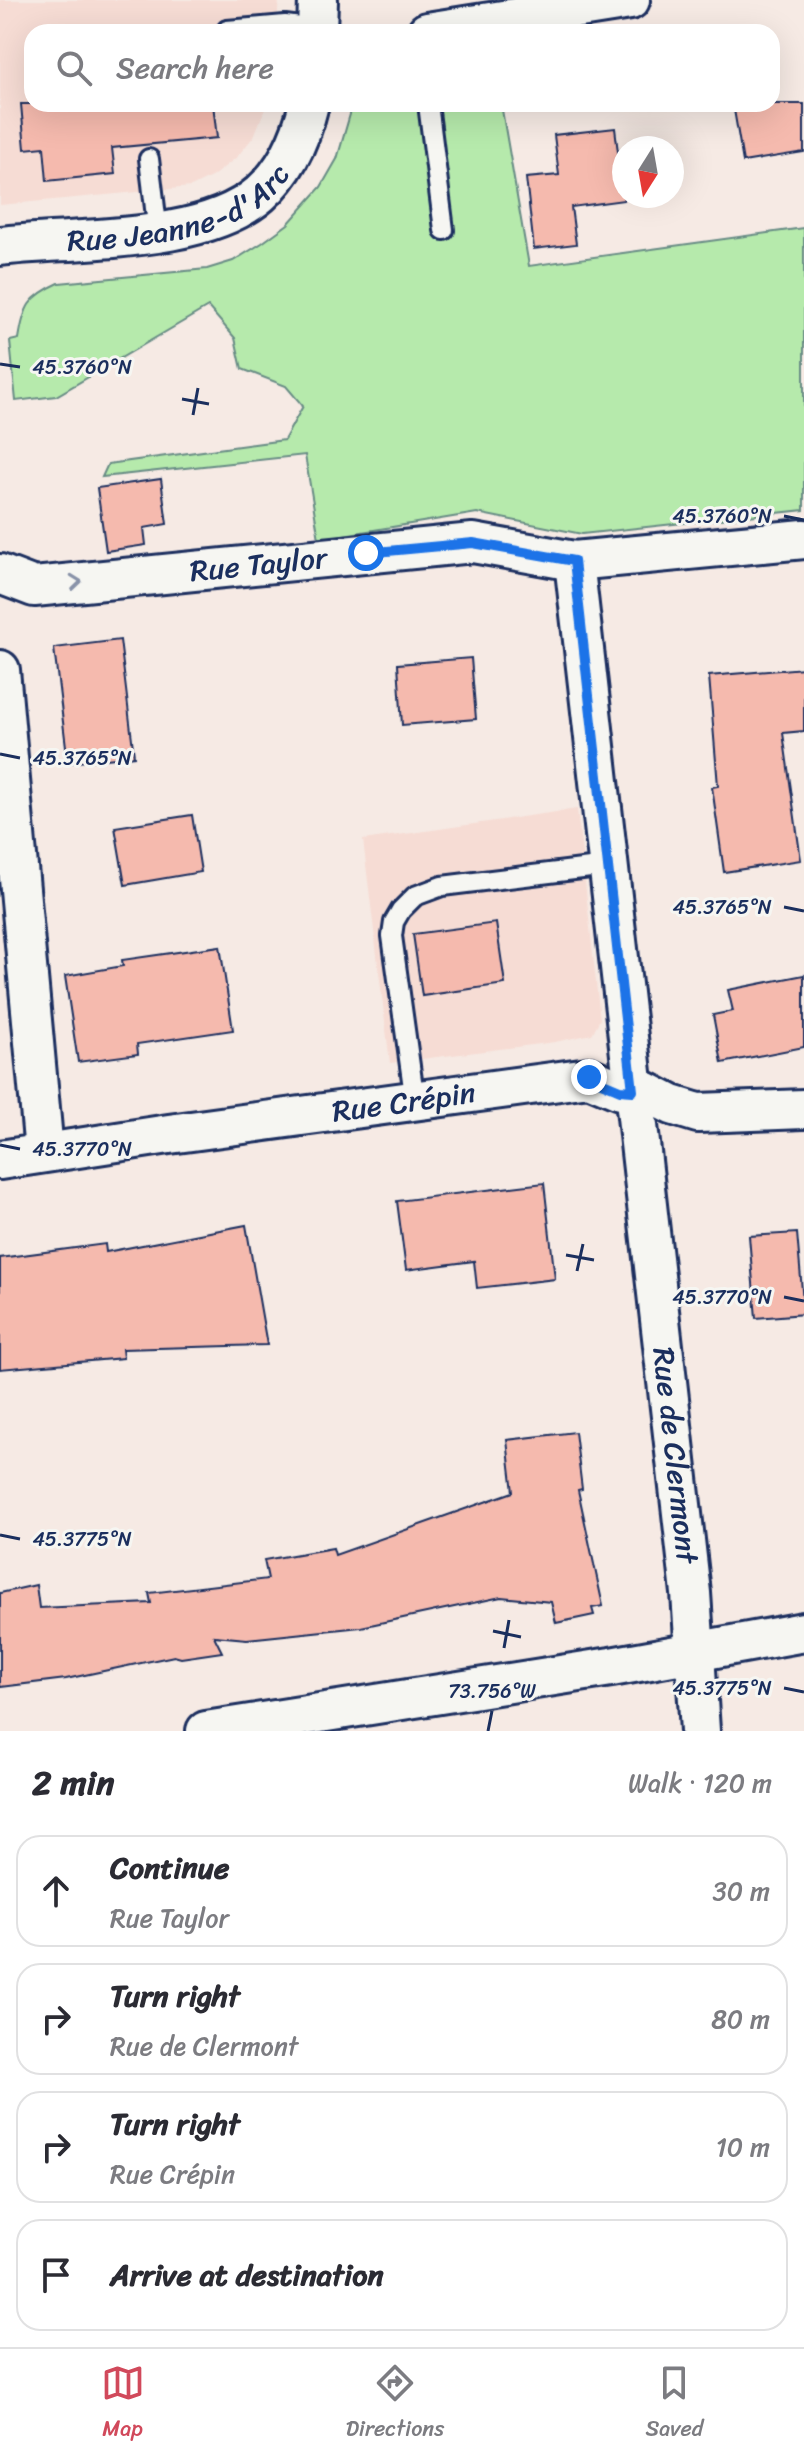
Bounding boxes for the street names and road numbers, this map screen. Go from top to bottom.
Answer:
street label: Rue Jeanne-d'Arc [66,151,305,268]
street label: Rue Taylor [187,531,331,598]
street label: Rue Crépin [329,1066,479,1139]
street label: Rue de Clermont [636,1344,715,1568]

